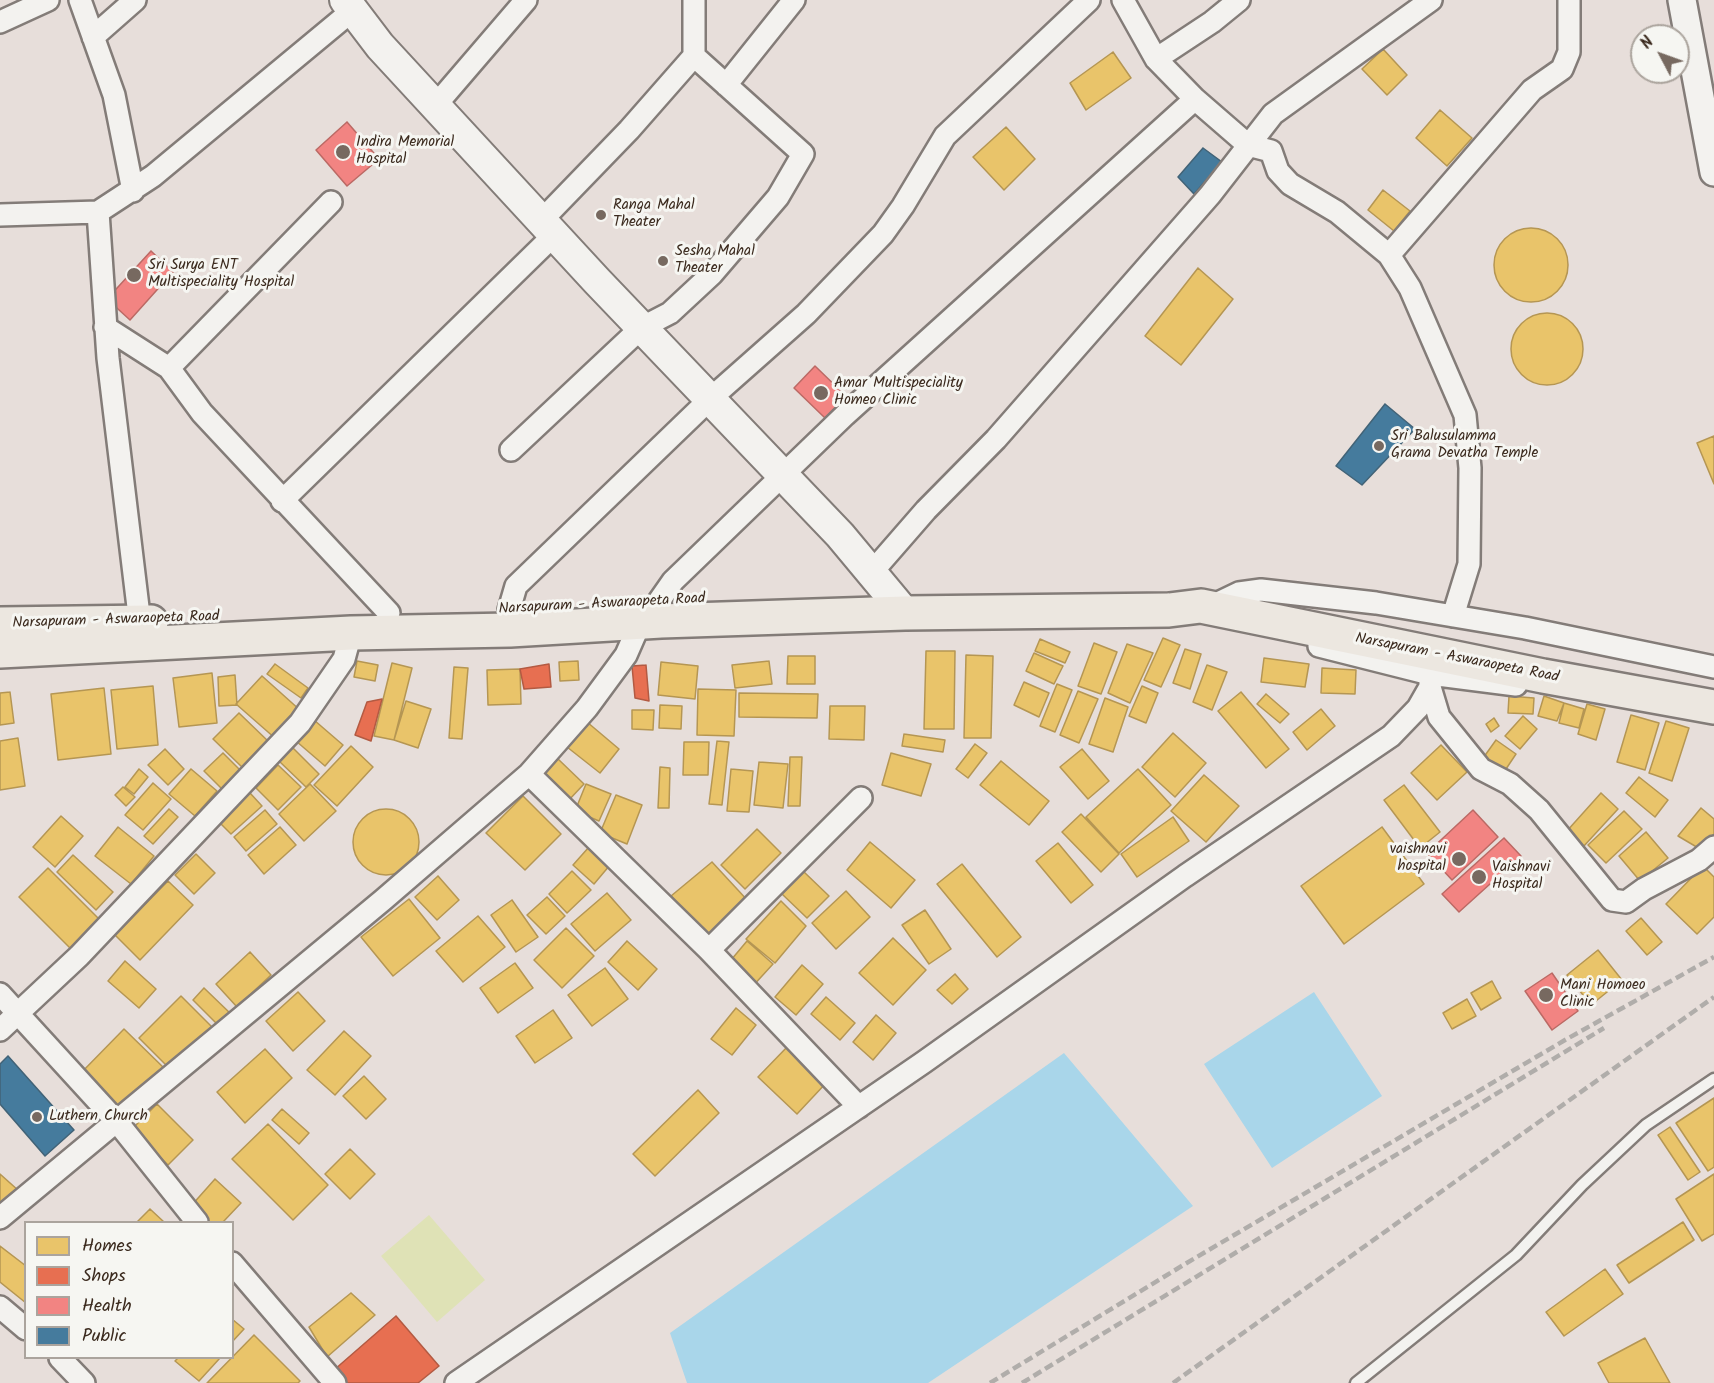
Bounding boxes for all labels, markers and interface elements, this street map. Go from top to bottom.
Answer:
north arrow [1630,24,1690,84]
text: N [1635,31,1660,55]
place label: Indira Memorial Hospital [356,134,454,169]
marker: Indira Memorial Hospital [334,143,352,161]
place label: Ranga Mahal Theater [613,197,695,232]
marker: Ranga Mahal Theater [594,208,608,222]
place label: Sesha Mahal Theater [675,243,755,278]
marker: Sesha Mahal Theater [656,254,670,268]
place label: Sri Surya ENT Multispeciality Hospital [148,257,294,292]
marker: Sri Surya ENT Multispeciality Hospital [125,266,143,284]
place label: Amar Multispeciality Homeo Clinic [834,375,963,410]
marker: Amar Multispeciality Homeo Clinic [812,384,830,402]
place label: Sri Balusulamma Grama Devatha Temple [1391,428,1538,463]
marker: Sri Balusulamma Grama Devatha Temple [1372,439,1386,453]
street label: Narsapuram - Aswaraopeta Road [498,591,706,619]
street label: Narsapuram - Aswaraopeta Road [12,608,220,634]
street label: Narsapuram - Aswaraopeta Road [1354,630,1560,688]
place label: vaishnavi hospital [1390,841,1446,876]
marker: vaishnavi hospital [1450,850,1468,868]
place label: Vaishnavi Hospital [1492,859,1550,894]
marker: Vaishnavi Hospital [1470,868,1488,886]
place label: Mani Homoeo Clinic [1560,977,1646,1012]
marker: Mani Homoeo Clinic [1537,986,1555,1004]
place label: Luthern Church [49,1108,148,1126]
marker: Luthern Church [30,1110,44,1124]
legend [24,1221,234,1359]
text: Homes [82,1232,132,1261]
text: Shops [82,1262,126,1291]
text: Health [82,1292,132,1321]
text: Public [82,1322,127,1351]

